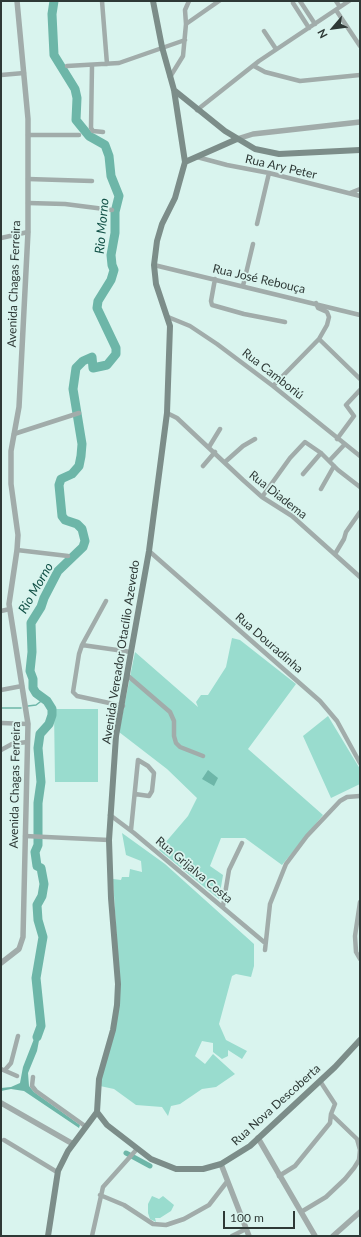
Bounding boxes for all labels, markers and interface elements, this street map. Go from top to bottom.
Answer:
north arrow [313,8,353,48]
text: N [314,27,330,41]
street label: Rua Ary Peter [244,152,318,182]
water label: Rio Morno [92,197,112,255]
street label: Avenida Chagas Ferreira [5,220,23,348]
street label: Rua José Rebouça [211,261,307,297]
street label: Rua Camboriú [239,345,307,403]
street label: Rua Diadema [246,468,310,522]
street label: Avenida Vereador Otacílio Azevedo [99,559,143,745]
water label: Rio Morno [15,560,57,616]
street label: Rua Douradinha [232,610,306,676]
street label: Avenida Chagas Ferreira [7,721,23,849]
street label: Rua Grijalva Costa [153,834,235,906]
street label: Rua Nova Descoberta [229,1061,323,1149]
scale bar [225,1203,297,1229]
text: 100 m [230,1210,264,1225]

